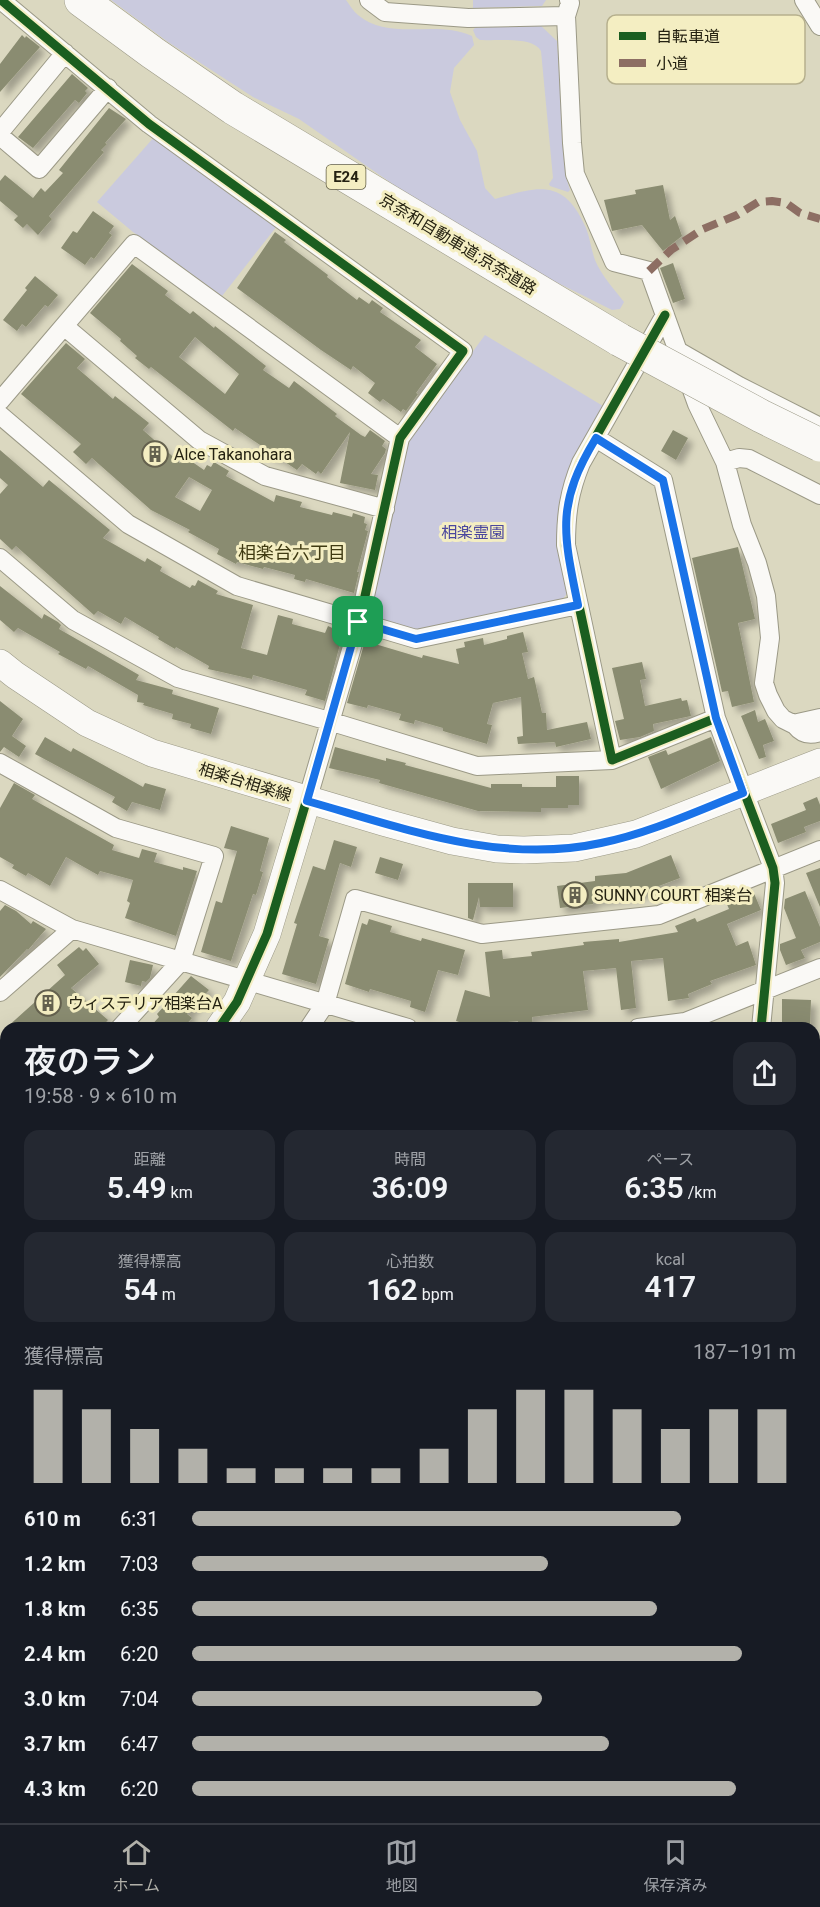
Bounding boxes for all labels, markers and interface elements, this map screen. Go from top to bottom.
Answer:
legend [607,15,805,84]
text: 自転車道 [656,27,720,46]
text: 小道 [656,54,688,73]
road number: E24 [326,165,366,189]
street label: 京奈和自動車道;京奈道路 [376,190,540,298]
building icon: Alce Takanohara [140,439,170,469]
place label: Alce Takanohara [174,445,292,464]
park label: 相楽霊園 [441,523,505,542]
district label: 相楽台六丁目 [238,542,346,563]
pin [332,596,383,647]
icon: arrive [341,605,374,638]
street label: 相楽台相楽線 [196,759,294,805]
building icon: SUNNY COURT 相楽台 [560,880,590,910]
place label: SUNNY COURT 相楽台 [594,886,752,905]
building icon: ウィステリア相楽台A [33,988,63,1018]
place label: ウィステリア相楽台A [68,994,223,1013]
text: 夜のラン [24,1042,156,1081]
button: share [733,1042,796,1105]
text: 19:58 · 9 × 610 m [24,1084,177,1108]
text: 距離 [134,1150,166,1169]
text: 時間 [394,1150,426,1169]
text: ペース [647,1150,694,1169]
text: 5.49 [107,1170,167,1205]
text: 36:09 [372,1170,448,1205]
text: 6:35 [624,1170,684,1205]
text: km [167,1183,193,1202]
text: /km [684,1183,716,1202]
text: kcal [656,1250,685,1269]
text: 獲得標高 [118,1252,182,1271]
text: 心拍数 [386,1252,434,1271]
text: 417 [645,1269,696,1304]
text: 54 [124,1272,158,1307]
text: 162 [366,1272,418,1307]
text: m [158,1285,176,1304]
text: bpm [418,1285,454,1304]
text: 187–191 m [693,1340,796,1364]
text: 獲得標高 [24,1344,104,1368]
text: 610 m [24,1507,81,1531]
text: 6:31 [120,1507,159,1531]
text: 1.2 km [24,1552,86,1576]
text: 7:03 [120,1552,159,1576]
text: 1.8 km [24,1597,86,1621]
text: 6:35 [120,1597,159,1621]
text: 2.4 km [24,1642,86,1666]
text: 6:20 [120,1642,159,1666]
text: 3.0 km [24,1687,86,1711]
text: 7:04 [120,1687,159,1711]
text: 3.7 km [24,1732,86,1756]
text: 6:47 [120,1732,159,1756]
text: 4.3 km [24,1777,86,1801]
text: 6:20 [120,1777,159,1801]
tab: ホーム [113,1836,160,1896]
tab: 地図 [385,1836,418,1896]
tab: 保存済み [643,1836,707,1896]

